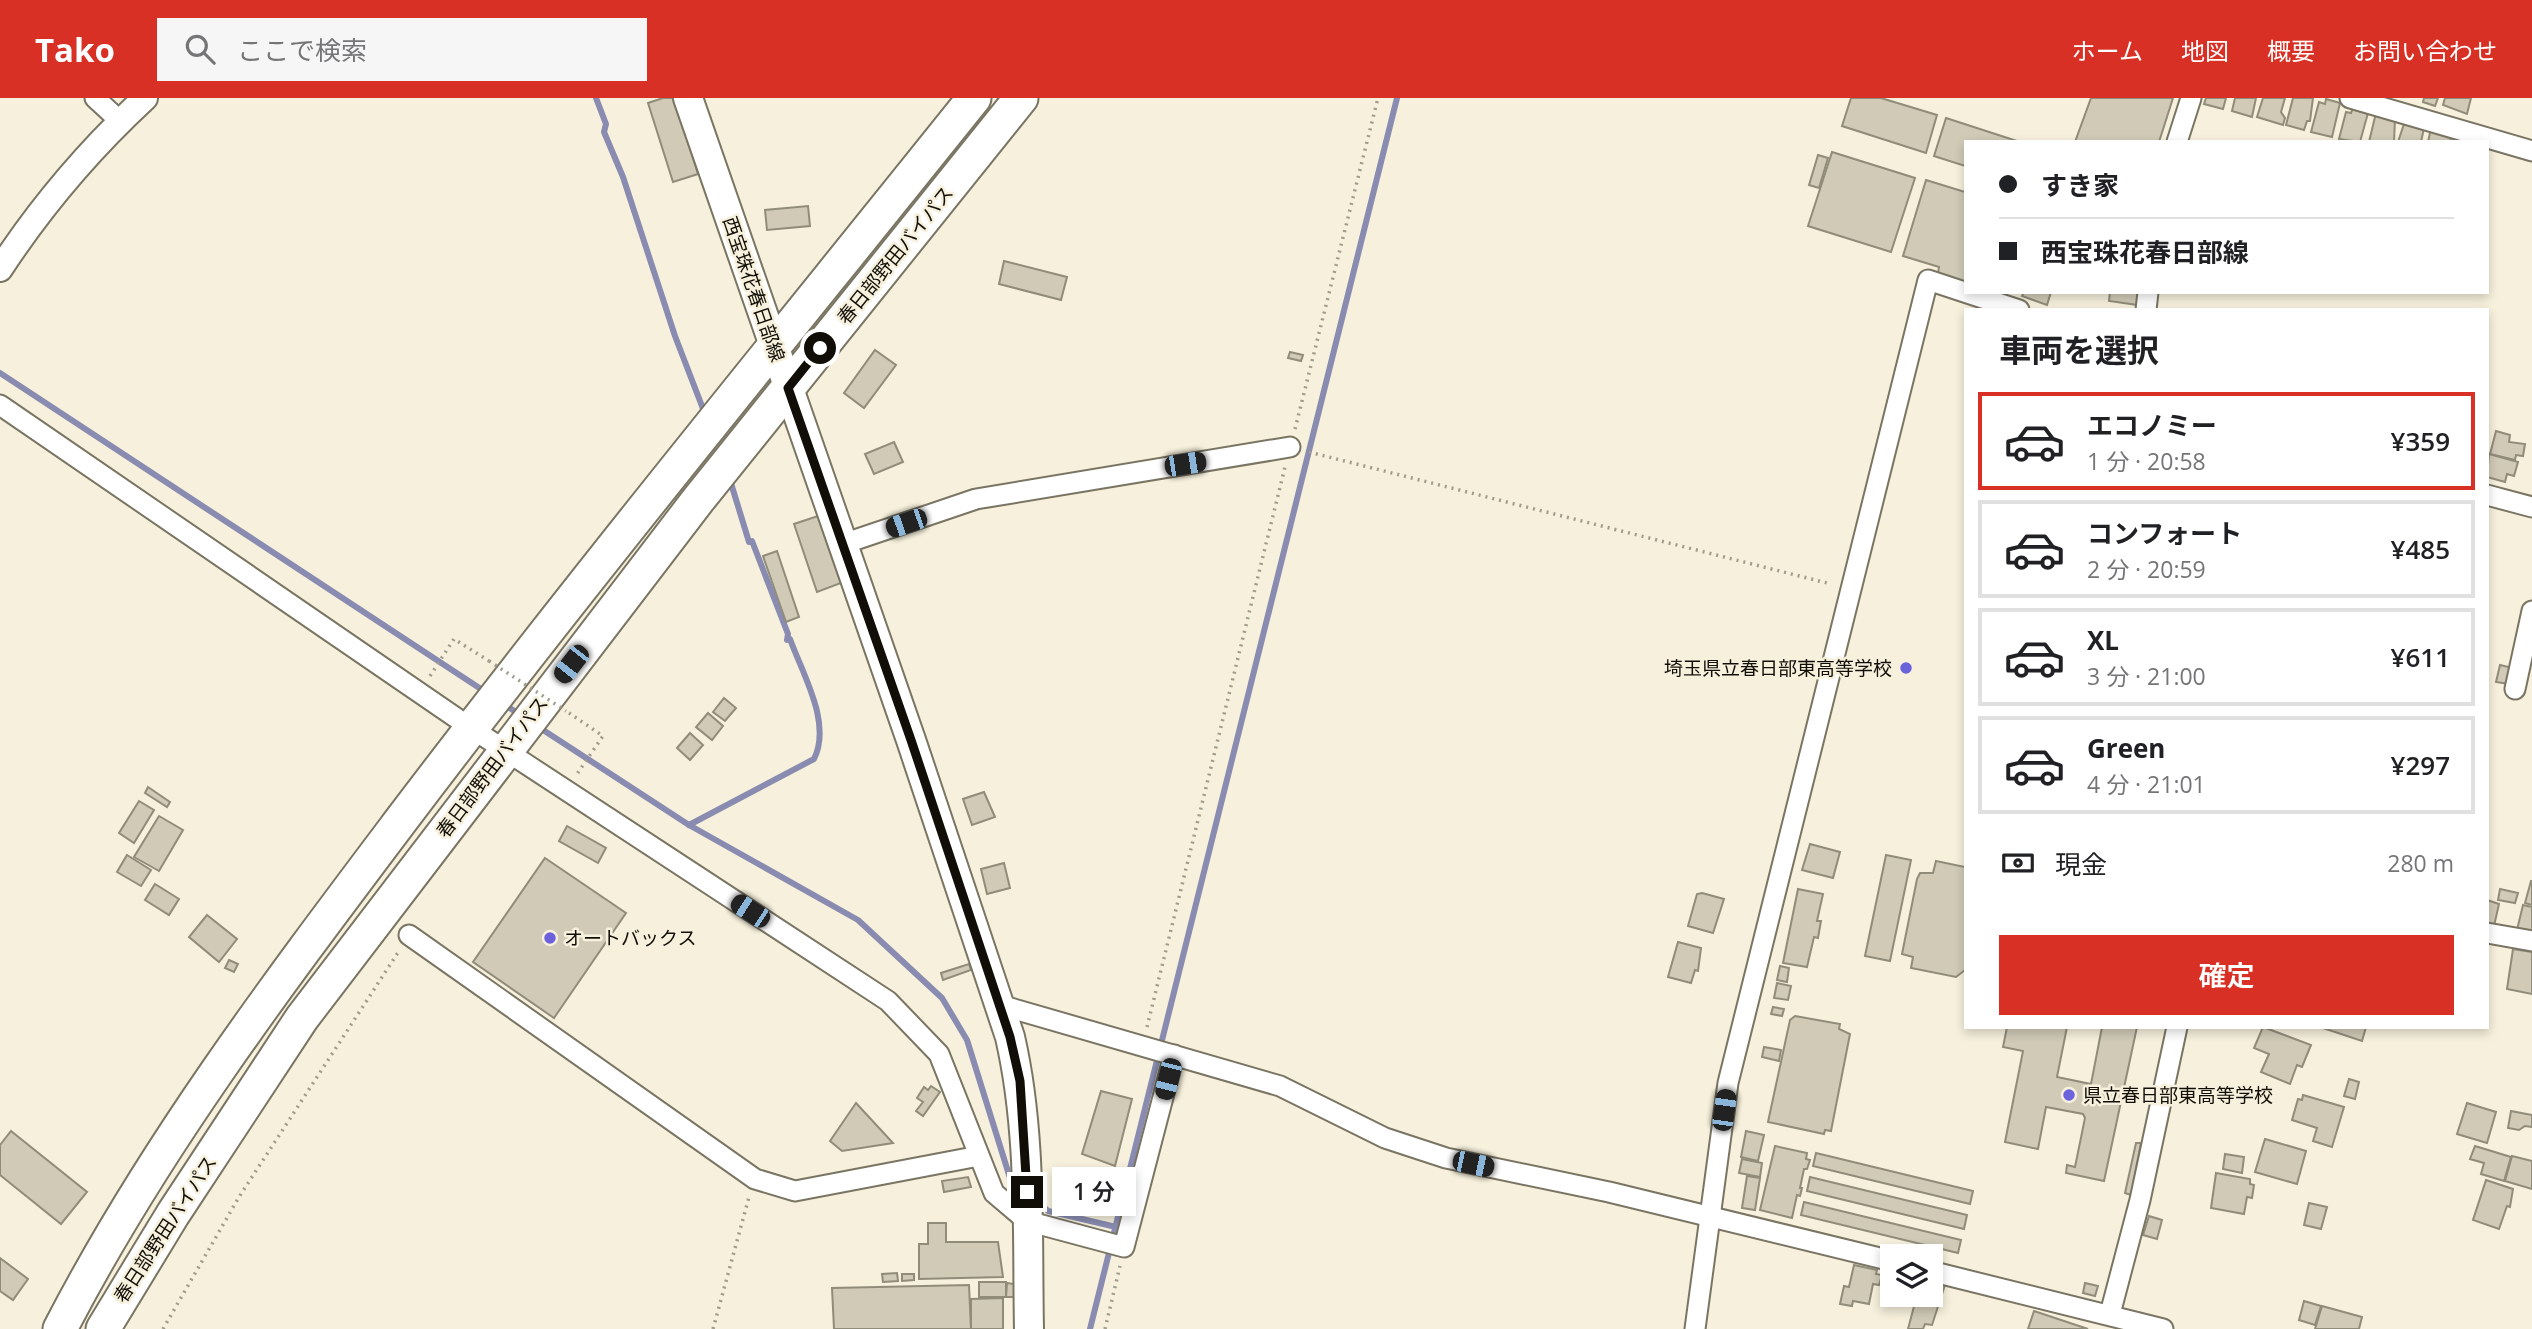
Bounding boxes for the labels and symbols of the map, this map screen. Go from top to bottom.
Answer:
street label: 春日部野田バイパス [831,181,959,329]
street label: 西宝珠花春日部線 [717,213,791,365]
route start [804,332,836,364]
car [1163,450,1208,478]
car [883,506,930,540]
car [550,641,593,687]
place label: 埼玉県立春日部東高等学校 [1664,655,1892,681]
marker: 埼玉県立春日部東高等学校 [1898,660,1914,676]
street label: 春日部野田バイパス [430,691,554,843]
car [727,891,774,931]
place label: オートバックス [564,925,696,951]
marker: オートバックス [542,930,558,946]
car [1153,1056,1184,1102]
place label: 県立春日部東高等学校 [2083,1082,2273,1108]
marker: 県立春日部東高等学校 [2061,1087,2077,1103]
car [1711,1088,1738,1132]
car [1451,1149,1496,1179]
street label: 春日部野田バイパス [108,1150,222,1308]
callout: 1 分 [1052,1168,1136,1216]
route end [1011,1176,1043,1208]

